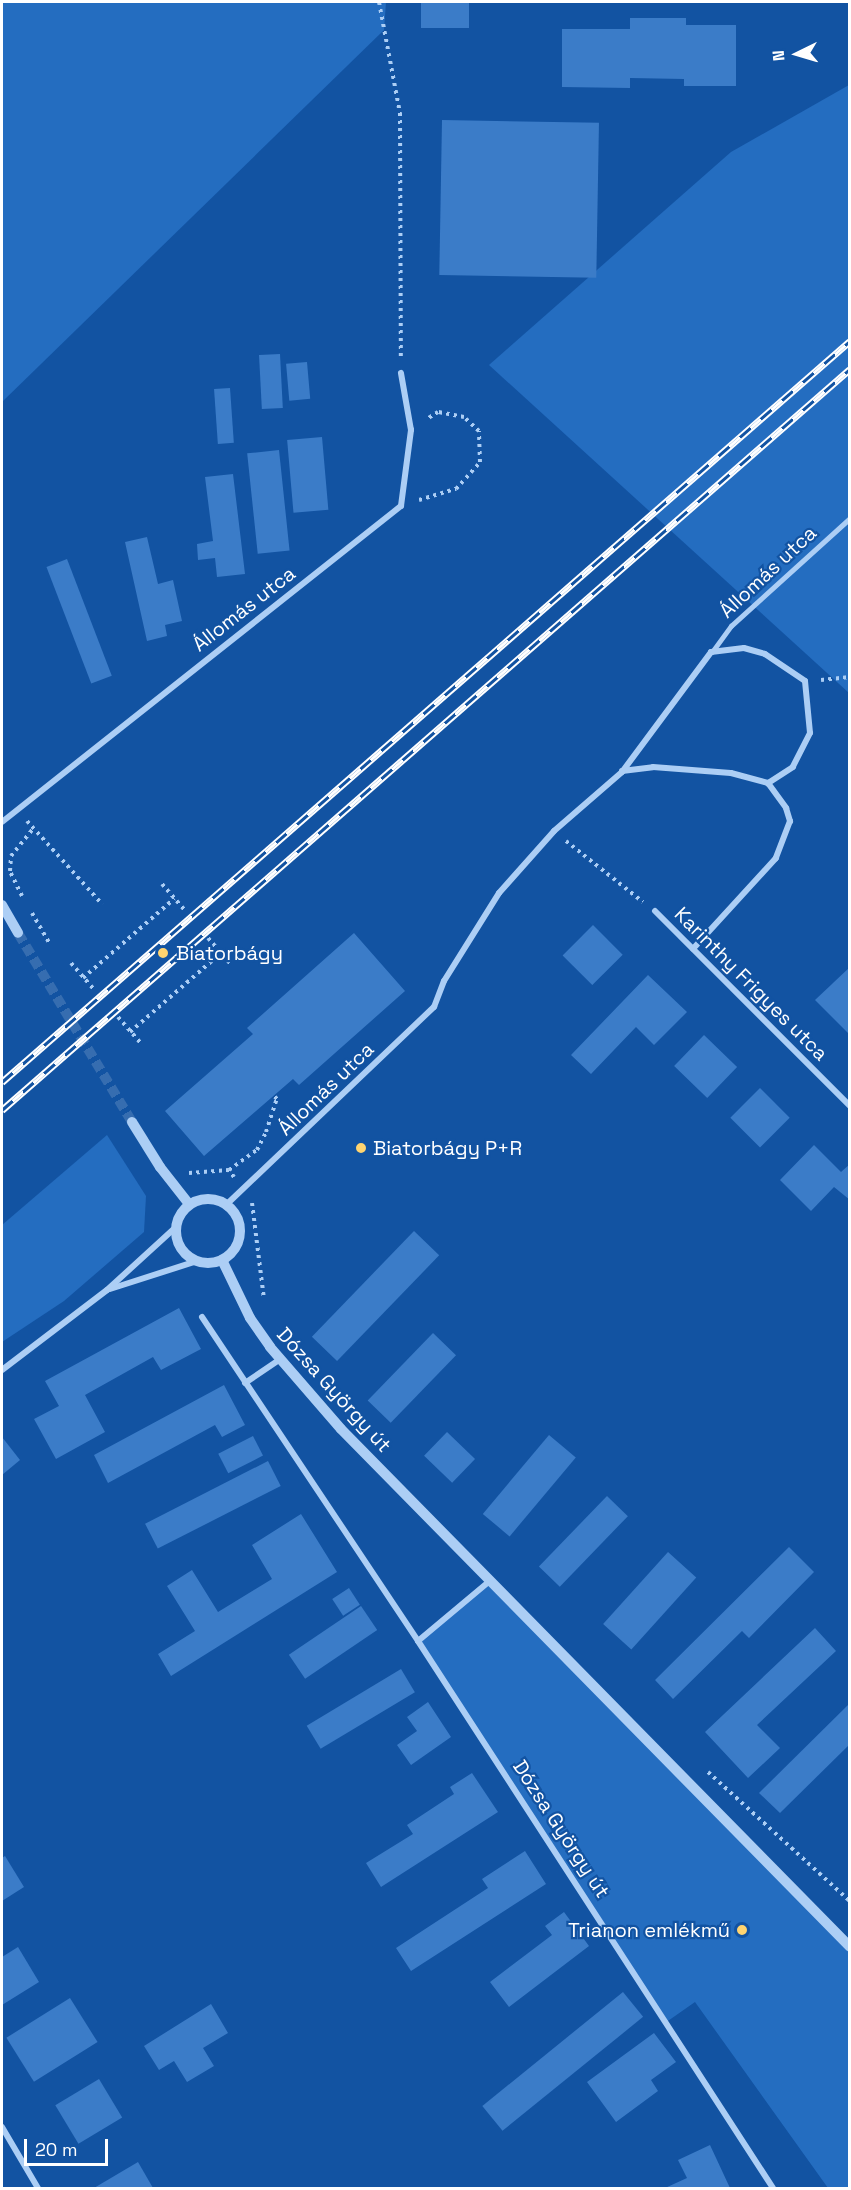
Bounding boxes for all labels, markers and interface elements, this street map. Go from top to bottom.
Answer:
north arrow [767,24,827,84]
text: N [768,49,789,62]
street label: Állomás utca [715,521,821,623]
street label: Állomás utca [188,561,300,657]
street label: Karinthy Frigyes utca [669,902,833,1066]
place label: Biatorbágy [176,941,283,965]
marker: Biatorbágy [154,944,172,962]
street label: Állomás utca [273,1037,379,1141]
place label: Biatorbágy P+R [373,1136,522,1160]
marker: Biatorbágy P+R [354,1141,368,1155]
street label: Dózsa György út [272,1323,396,1457]
street label: Dózsa György út [508,1756,614,1902]
place label: Trianon emlékmű [568,1918,730,1942]
marker: Trianon emlékmű [735,1923,749,1937]
scale bar [27,2127,111,2165]
text: 20 m [35,2138,78,2161]

